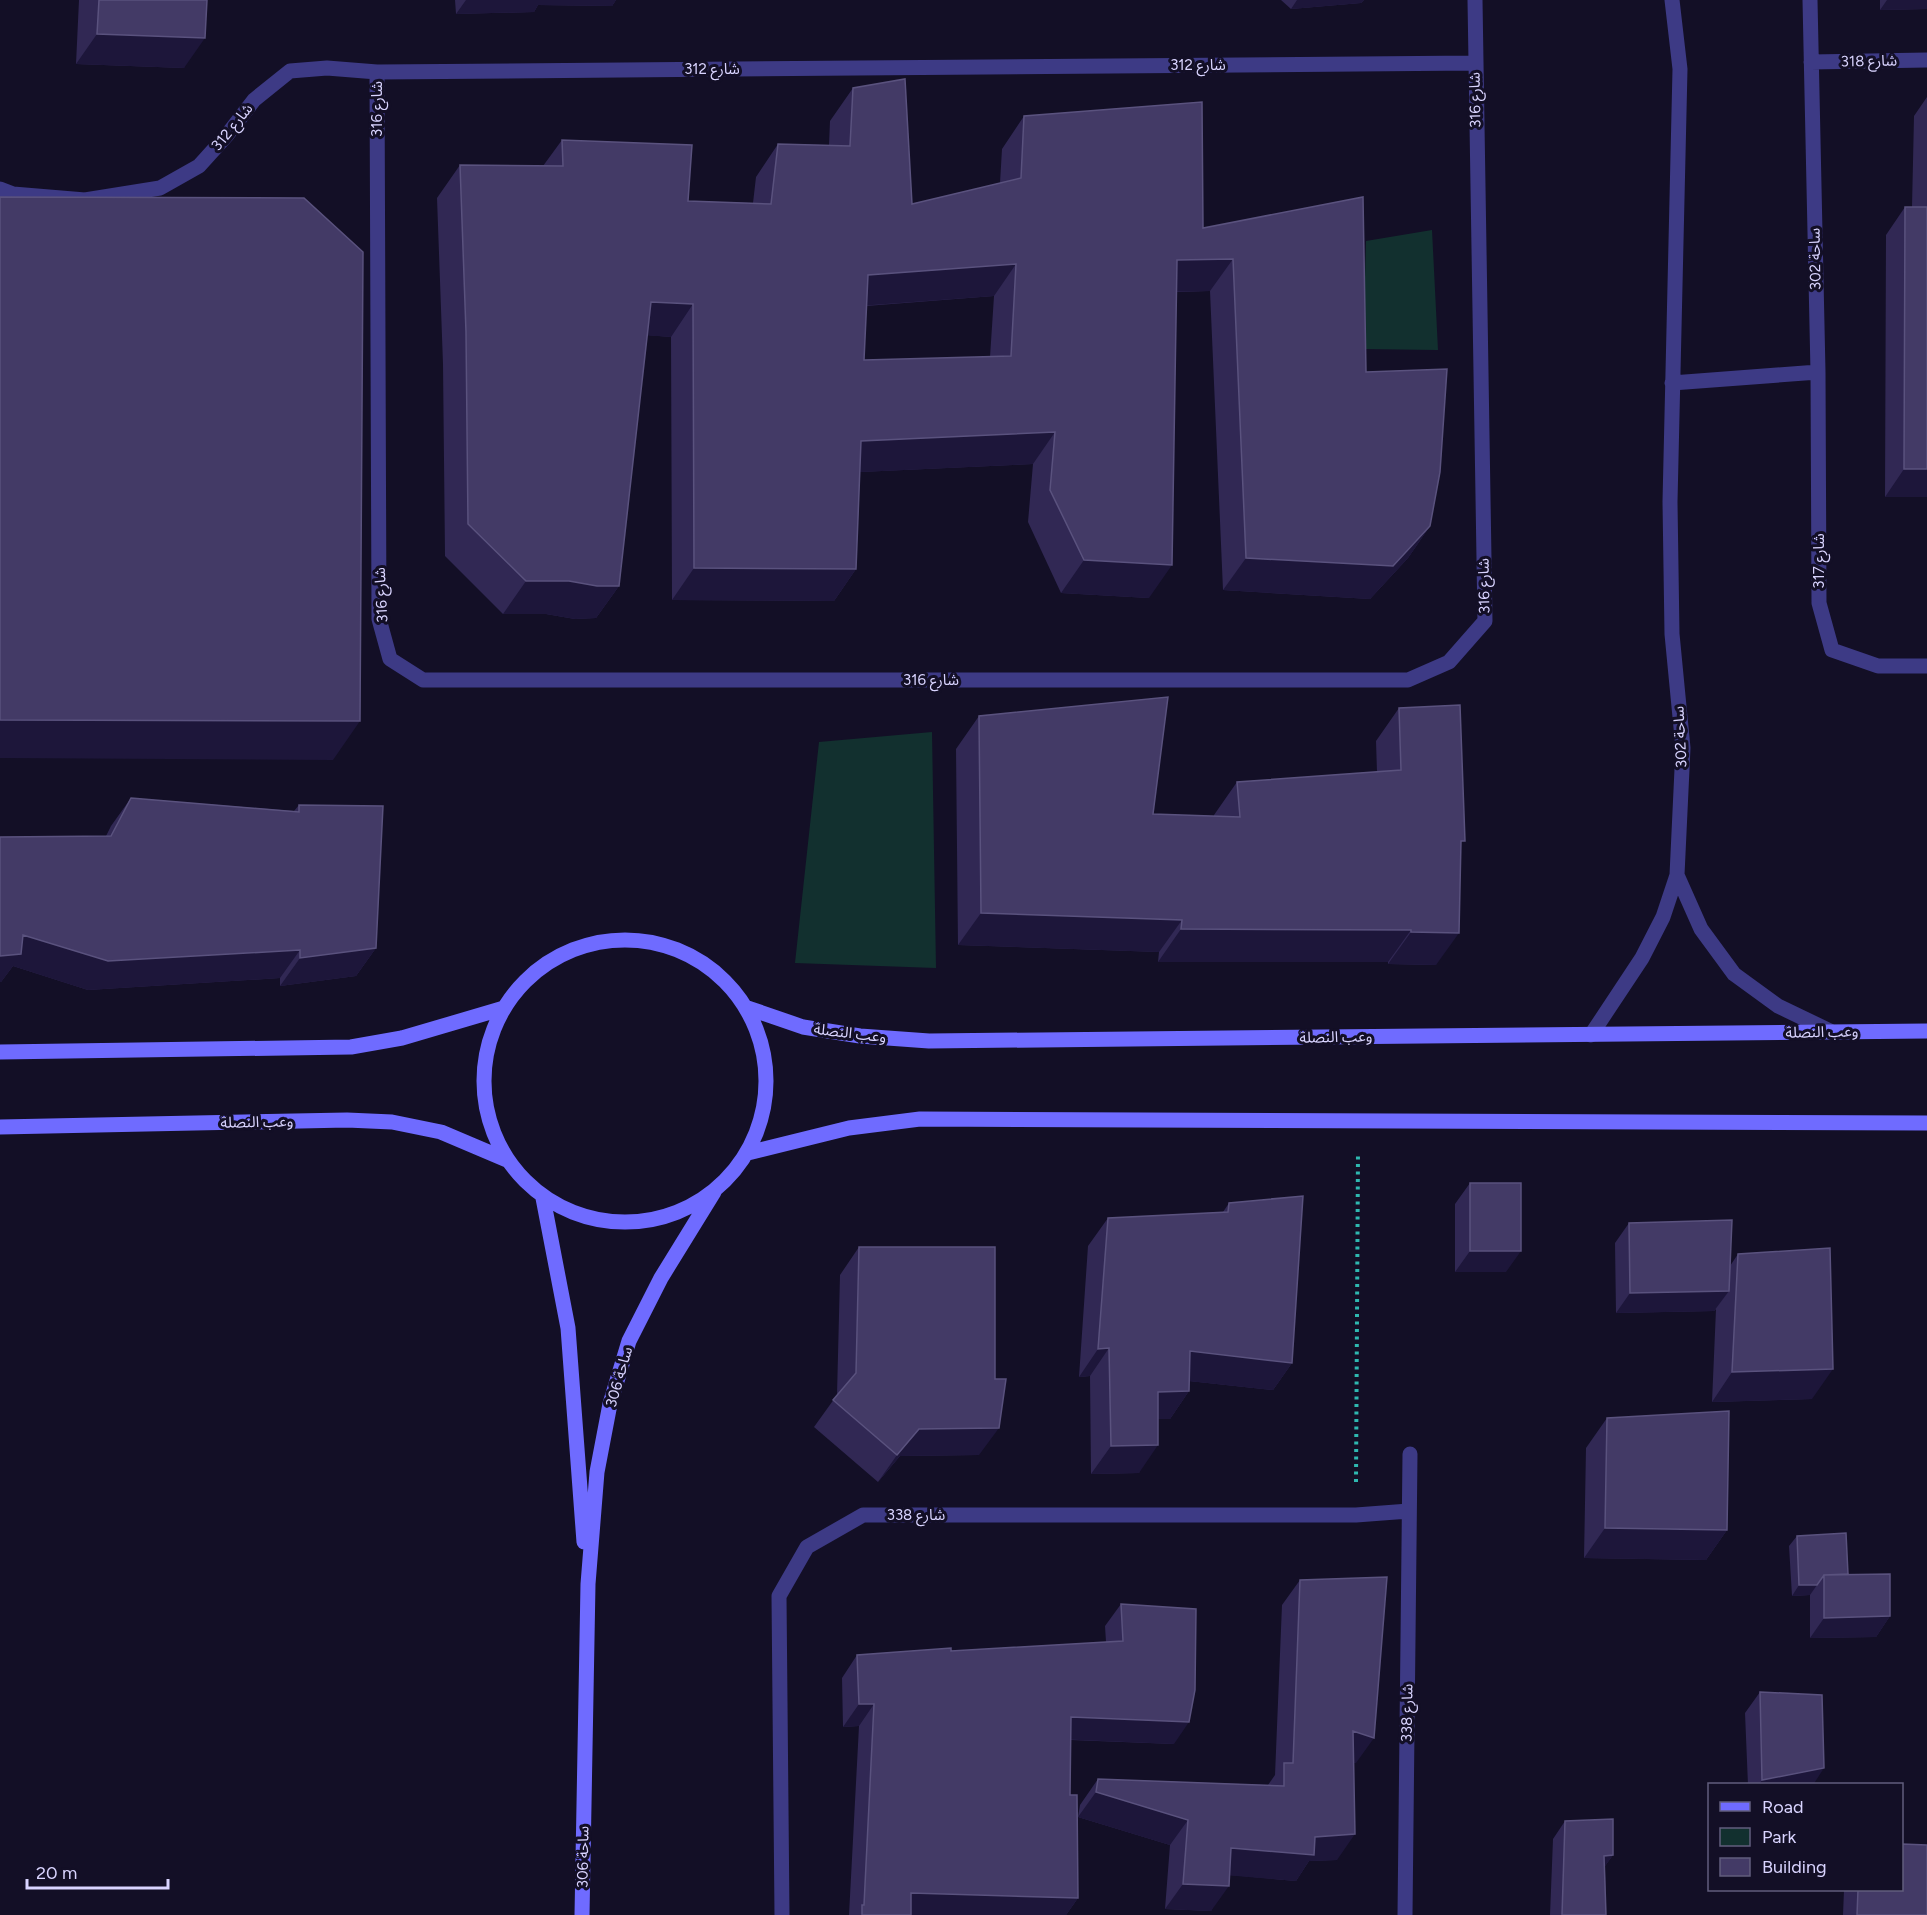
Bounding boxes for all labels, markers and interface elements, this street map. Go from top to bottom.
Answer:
street label: شارع 318 [1841,52,1898,73]
street label: شارع 312 [1170,56,1226,77]
street label: شارع 312 [684,60,740,81]
street label: شارع 316 [1466,72,1487,128]
street label: شارع 316 [368,81,389,137]
street label: شارع 312 [207,100,259,156]
street label: ساحة 302 [1805,228,1825,290]
street label: شارع 317 [1810,533,1831,589]
street label: شارع 316 [1475,558,1496,614]
street label: شارع 316 [371,566,394,623]
street label: شارع 316 [903,671,959,692]
street label: ساحة 302 [1669,705,1691,768]
street label: وعب النصلة [813,1020,887,1046]
street label: وعب النصلة [1785,1022,1859,1042]
street label: وعب النصلة [1299,1027,1373,1047]
street label: وعب النصلة [220,1112,294,1132]
street label: ساحة 306 [602,1344,636,1409]
street label: شارع 338 [887,1506,945,1527]
street label: شارع 338 [1397,1683,1420,1742]
legend [1708,1783,1903,1891]
text: Road [1762,1796,1803,1818]
street label: ساحة 306 [573,1826,593,1888]
text: Park [1762,1826,1797,1848]
scale bar [27,1852,168,1890]
text: Building [1762,1856,1827,1878]
text: 20 m [36,1862,77,1884]

